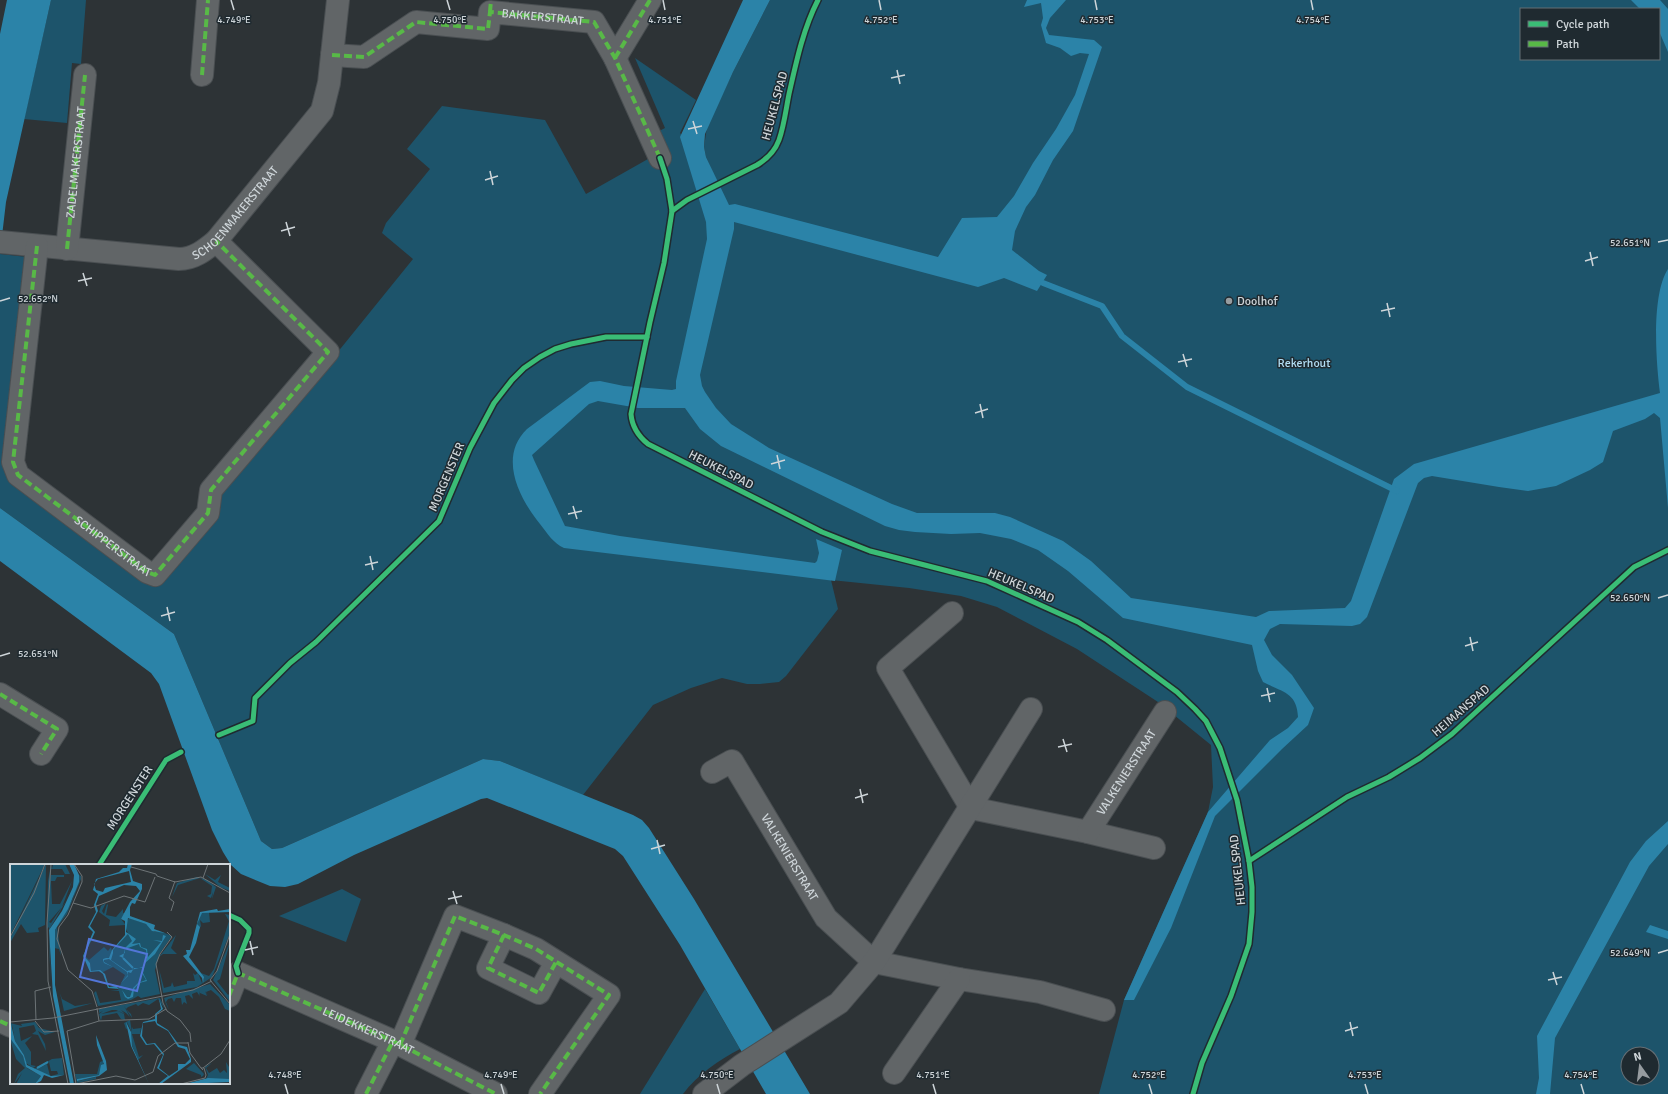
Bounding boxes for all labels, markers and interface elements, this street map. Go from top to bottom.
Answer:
street label: BAKKERSTRAAT [501,6,584,28]
legend [1520,8,1660,60]
text: 4.749°E [217,14,251,26]
text: 4.750°E [433,14,467,26]
text: 4.751°E [648,14,682,26]
text: 4.752°E [864,14,898,26]
text: 4.753°E [1080,14,1114,26]
text: 4.754°E [1296,14,1330,26]
text: Cycle path [1556,17,1609,32]
text: Path [1556,37,1579,52]
street label: HEUKELSPAD [759,70,791,142]
street label: ZADELMAKERSTRAAT [63,106,89,219]
street label: SCHOENMAKERSTRAAT [190,163,282,263]
text: 52.651°N [1610,237,1650,249]
text: 52.652°N [18,293,58,305]
place label: Doolhof [1237,294,1278,309]
marker: Doolhof [1224,296,1234,306]
park label: Rekerhout [1278,356,1330,371]
street label: MORGENSTER [426,440,468,514]
street label: HEUKELSPAD [686,447,756,493]
street label: SCHIPPERSTRAAT [71,513,153,580]
street label: HEUKELSPAD [985,565,1057,607]
text: 52.650°N [1610,592,1650,604]
text: 52.651°N [18,648,58,660]
street label: HEIMANSPAD [1429,682,1493,740]
street label: VALKENIERSTRAAT [1093,727,1159,818]
street label: MORGENSTER [104,763,156,833]
street label: VALKENIERSTRAAT [758,811,821,904]
street label: HEUKELSPAD [1227,834,1249,906]
inset map [10,864,230,1084]
text: 52.649°N [1610,947,1650,959]
street label: LEIDEKKERSTRAAT [320,1003,416,1058]
north arrow [1620,1046,1660,1086]
text: N [1632,1050,1643,1064]
text: 4.748°E [268,1069,302,1081]
text: 4.749°E [484,1069,518,1081]
text: 4.750°E [700,1069,734,1081]
text: 4.751°E [916,1069,950,1081]
text: 4.752°E [1132,1069,1166,1081]
text: 4.753°E [1348,1069,1382,1081]
text: 4.754°E [1564,1069,1598,1081]

